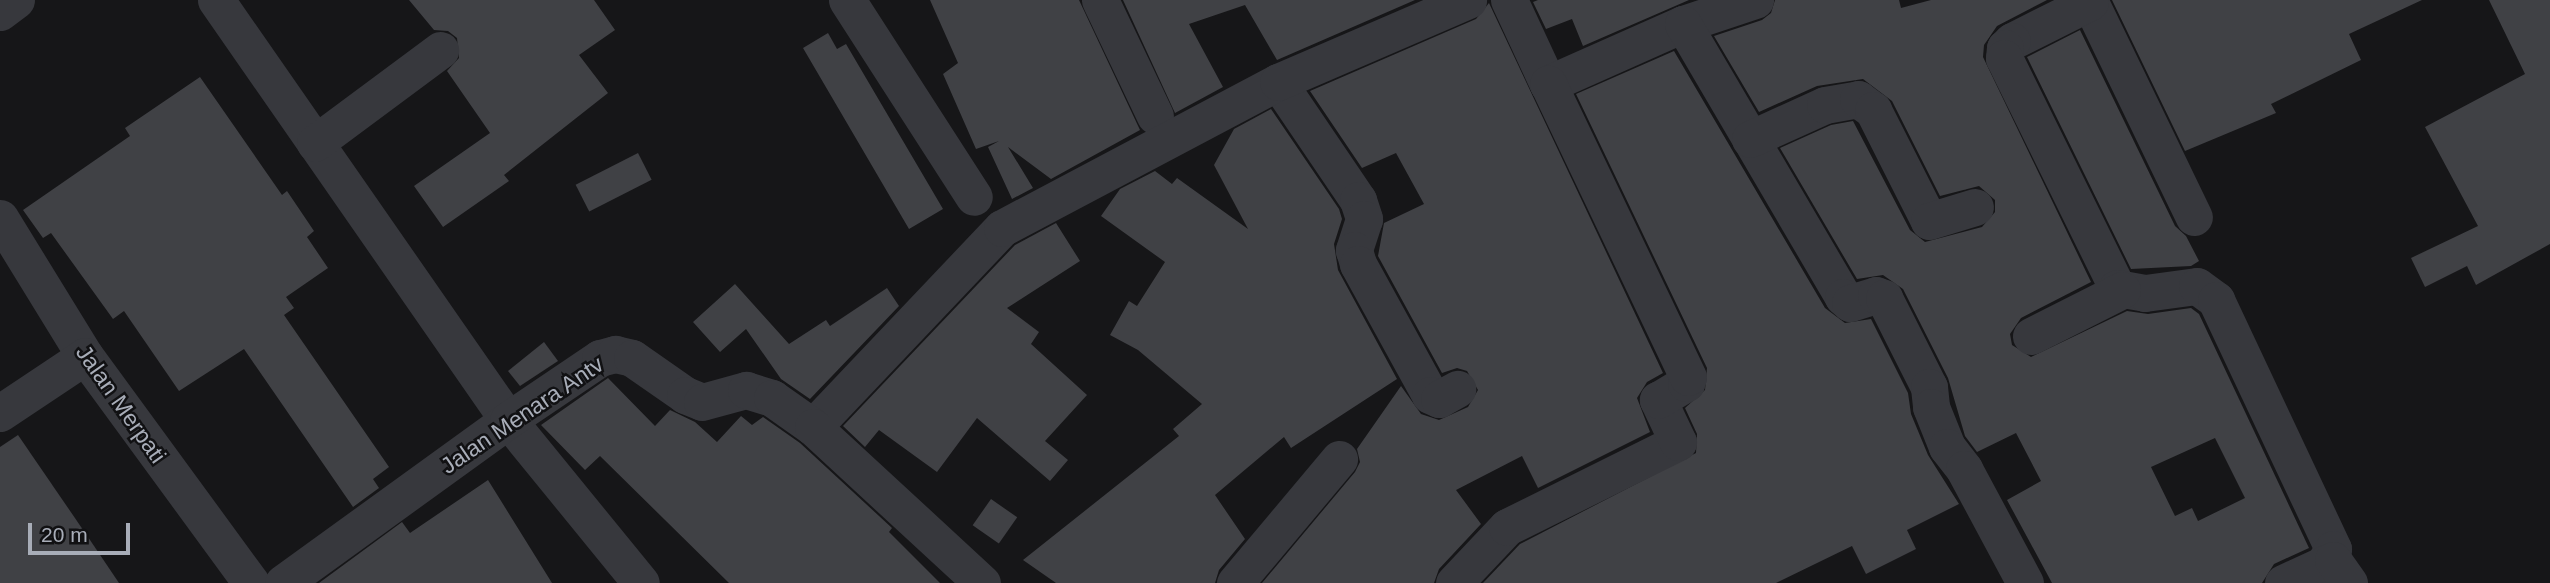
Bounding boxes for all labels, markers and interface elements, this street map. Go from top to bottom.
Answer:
street label: Jalan Merpati [70,340,172,468]
street label: Jalan Menara Antv [435,350,609,480]
scale bar [32,510,133,554]
text: 20 m [41,523,88,546]

